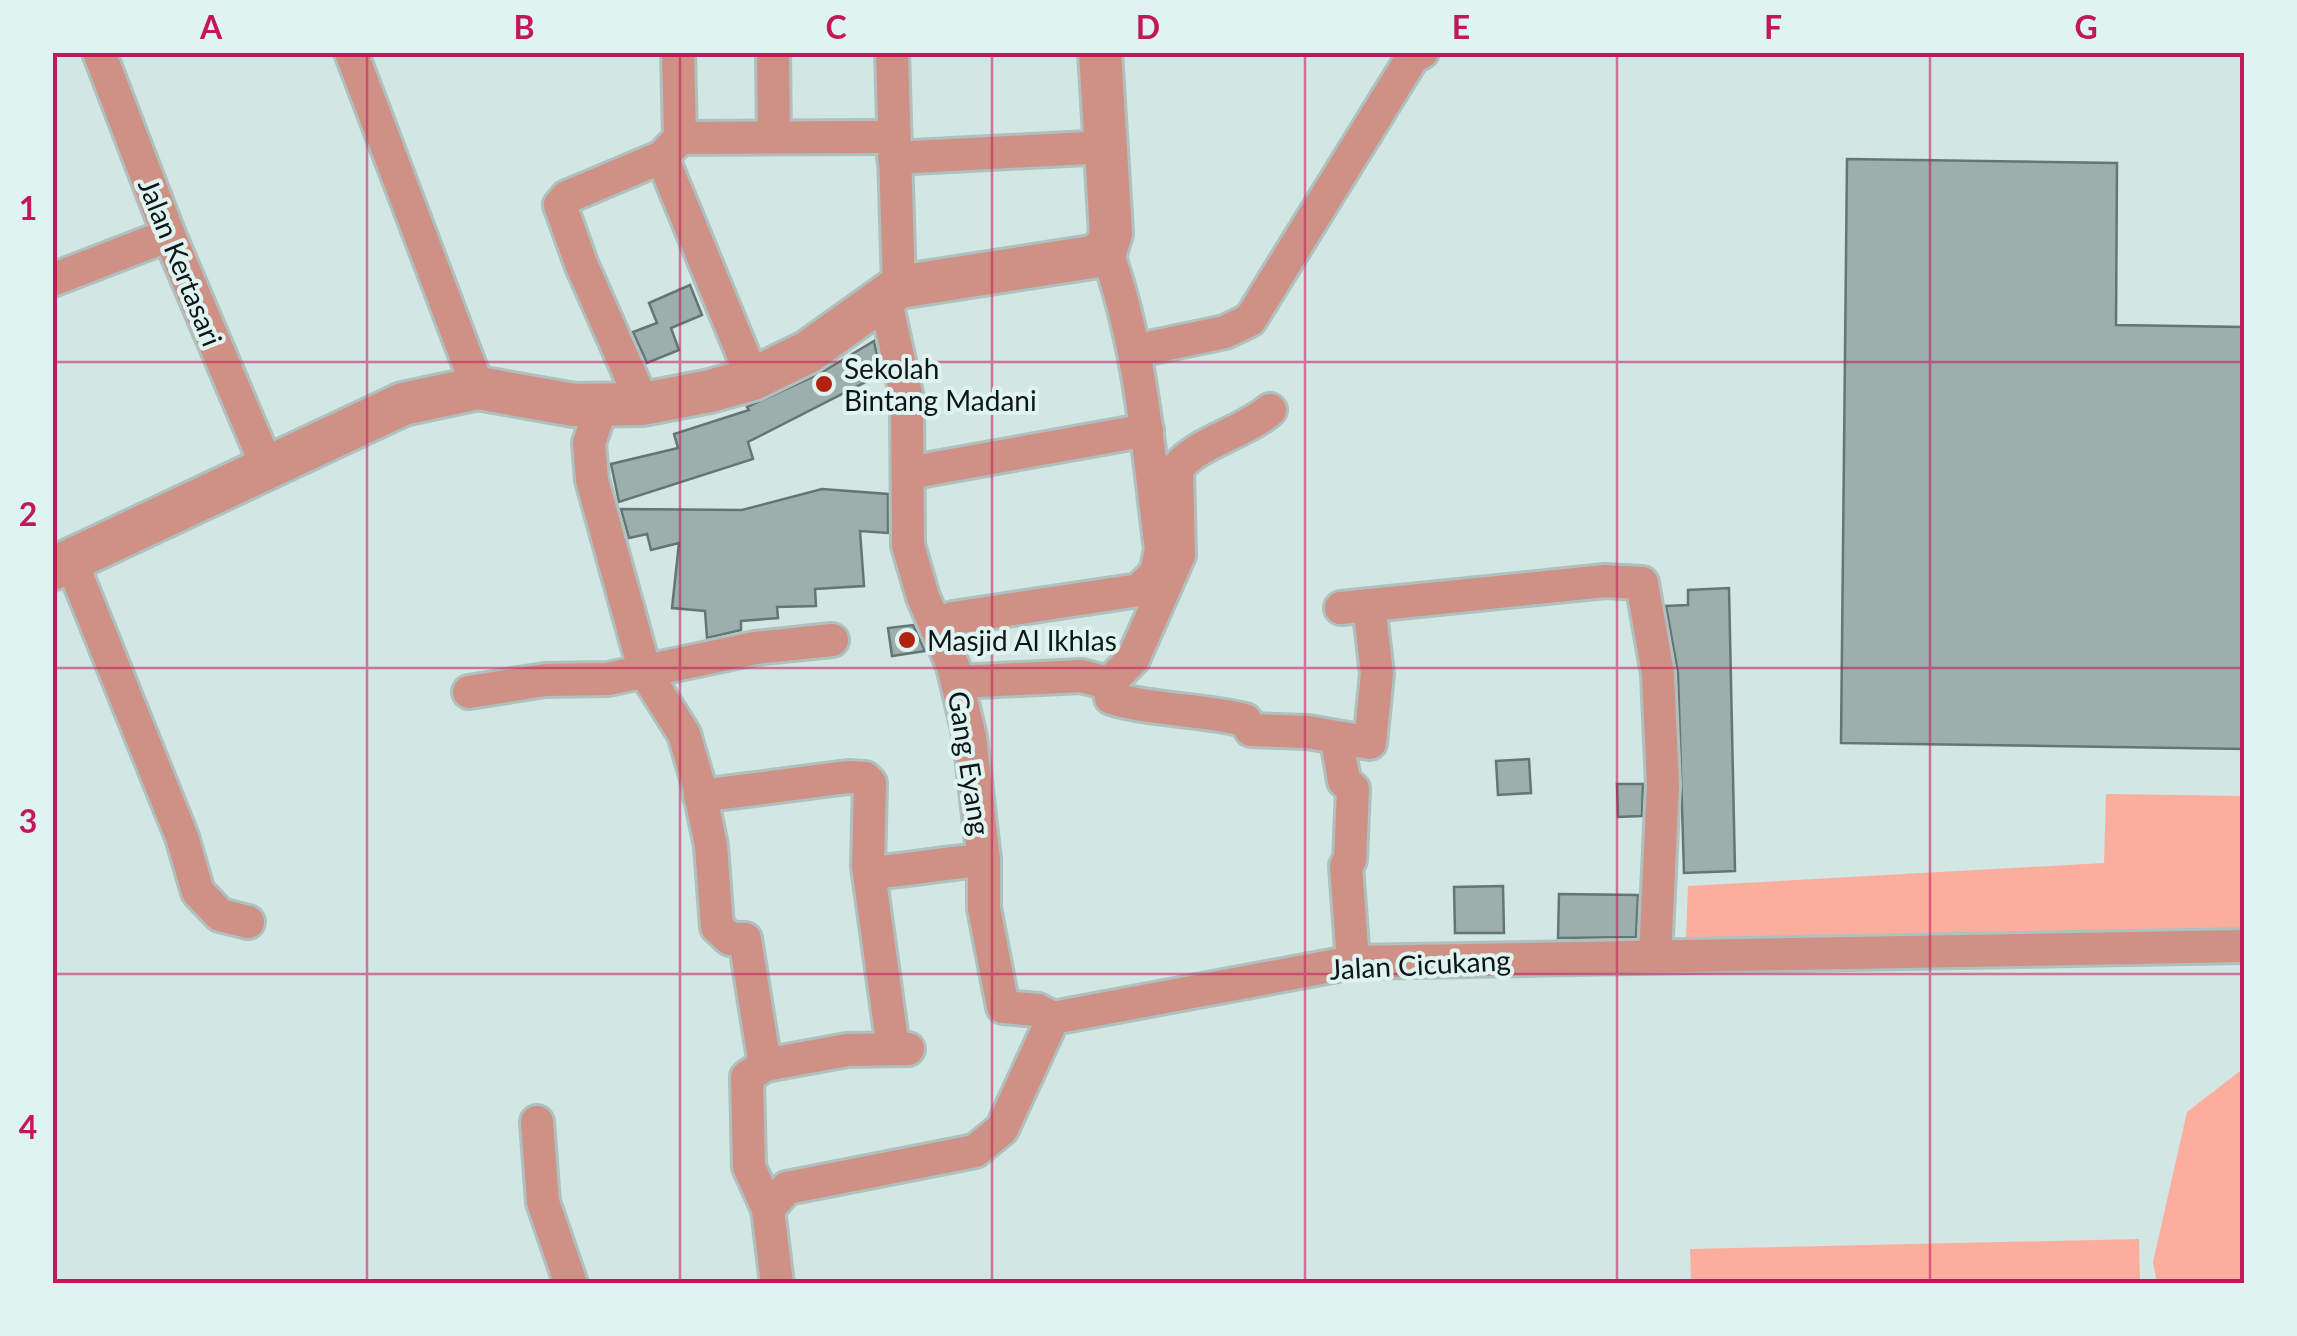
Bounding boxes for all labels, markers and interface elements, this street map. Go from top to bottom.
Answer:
text: A [199,7,223,46]
text: B [513,7,535,46]
text: C [825,7,847,46]
text: D [1136,7,1160,46]
text: E [1452,7,1470,46]
text: F [1764,7,1782,46]
text: G [2074,7,2098,46]
street label: Jalan Kertasari [132,173,230,351]
text: 1 [19,188,37,227]
place label: Sekolah Bintang Madani [844,351,1037,417]
marker: Sekolah Bintang Madani [813,373,835,395]
text: 2 [19,494,37,533]
place label: Masjid Al Ikhlas [927,623,1117,657]
marker: Masjid Al Ikhlas [896,629,918,651]
street label: Gang Eyang [942,689,998,837]
text: 3 [19,801,37,840]
street label: Jalan Cicukang [1329,942,1511,986]
text: 4 [19,1107,37,1146]

